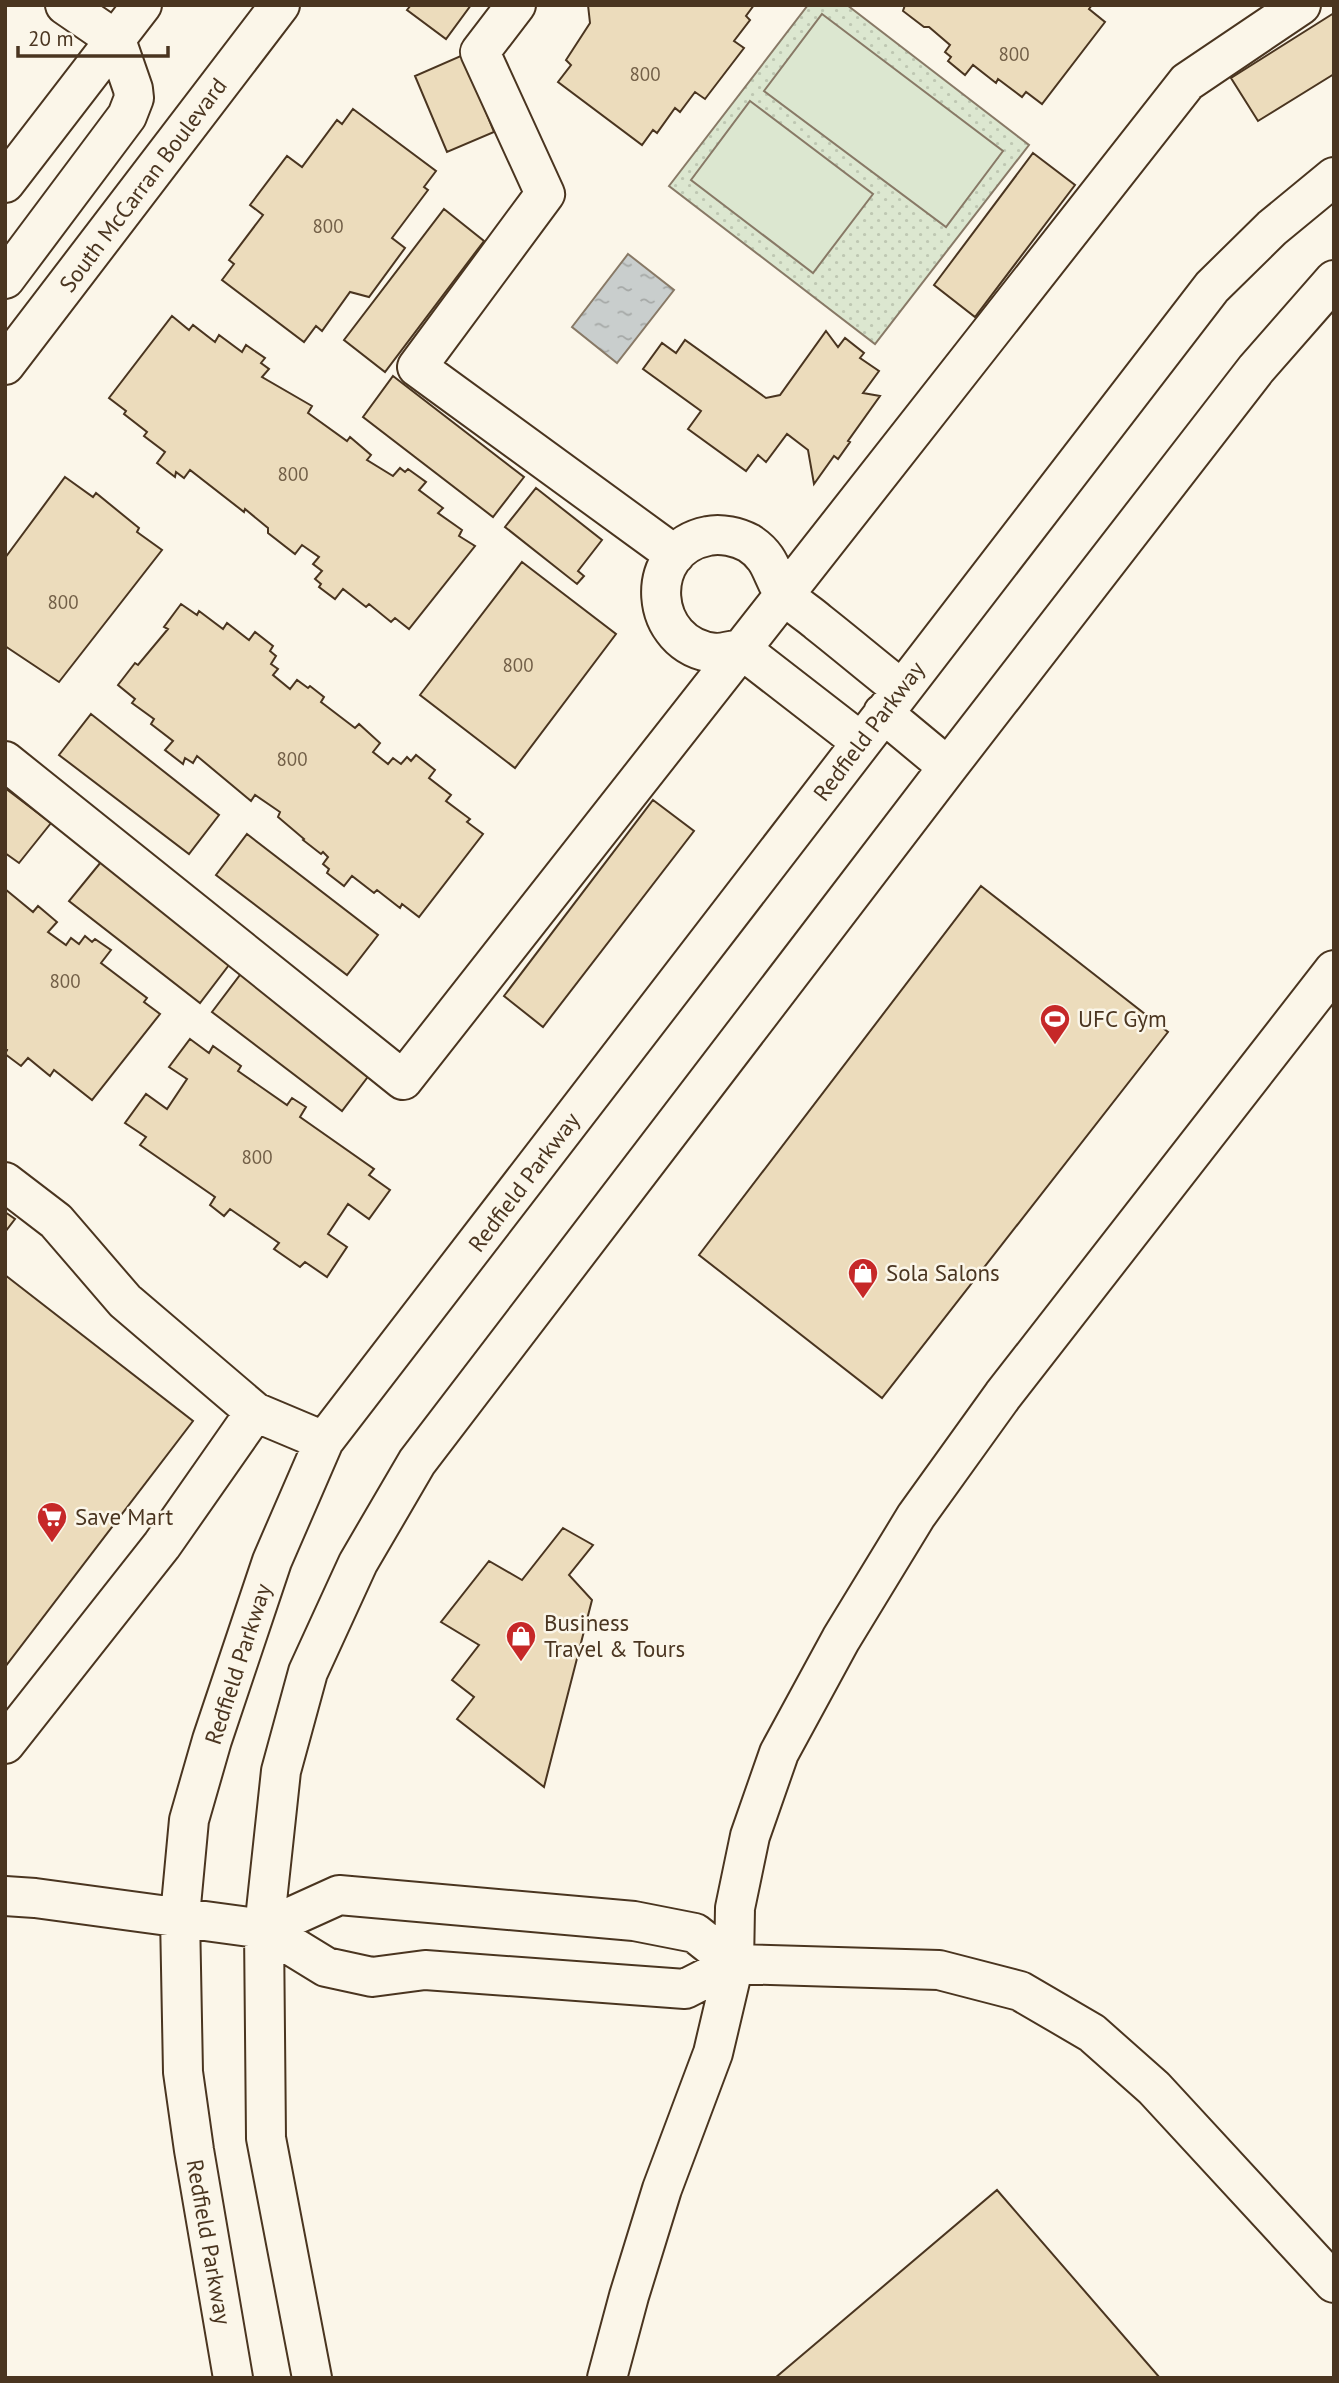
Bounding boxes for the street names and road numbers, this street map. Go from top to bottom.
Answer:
street label: South McCarran Boulevard [53,72,233,298]
street label: Redfield Parkway [807,655,931,806]
street label: Redfield Parkway [462,1106,586,1257]
street label: Redfield Parkway [198,1580,277,1748]
street label: Redfield Parkway [181,2157,238,2327]

